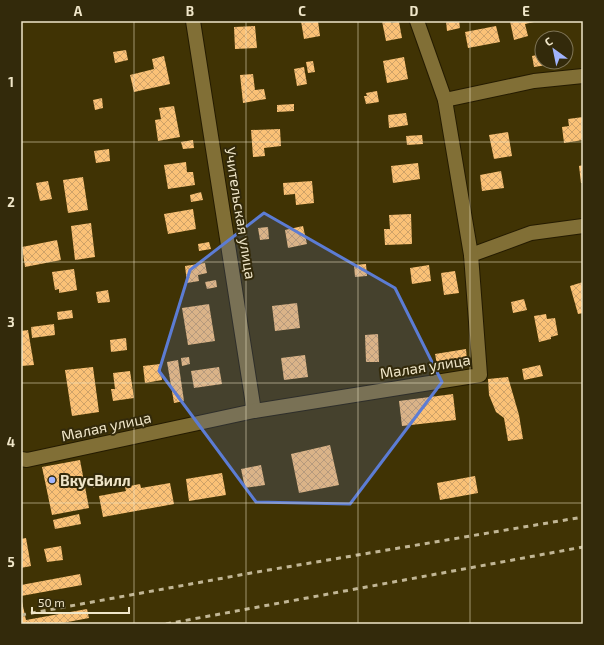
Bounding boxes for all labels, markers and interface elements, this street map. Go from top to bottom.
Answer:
text: A [74,3,83,19]
text: B [186,3,194,19]
text: C [298,3,306,19]
text: D [410,3,419,19]
text: E [522,3,530,19]
north arrow [534,30,574,70]
text: С [542,34,555,48]
text: 1 [8,74,14,90]
street label: Учительская улица [221,146,260,281]
text: 2 [7,194,15,210]
text: 3 [7,314,15,330]
street label: Малая улица [378,350,472,383]
street label: Малая улица [59,408,153,445]
text: 4 [7,434,15,450]
place label: ВкусВилл [60,471,131,489]
marker: ВкусВилл [47,475,57,485]
text: 5 [7,554,15,570]
scale bar [32,589,129,615]
text: 50 m [38,595,65,609]

